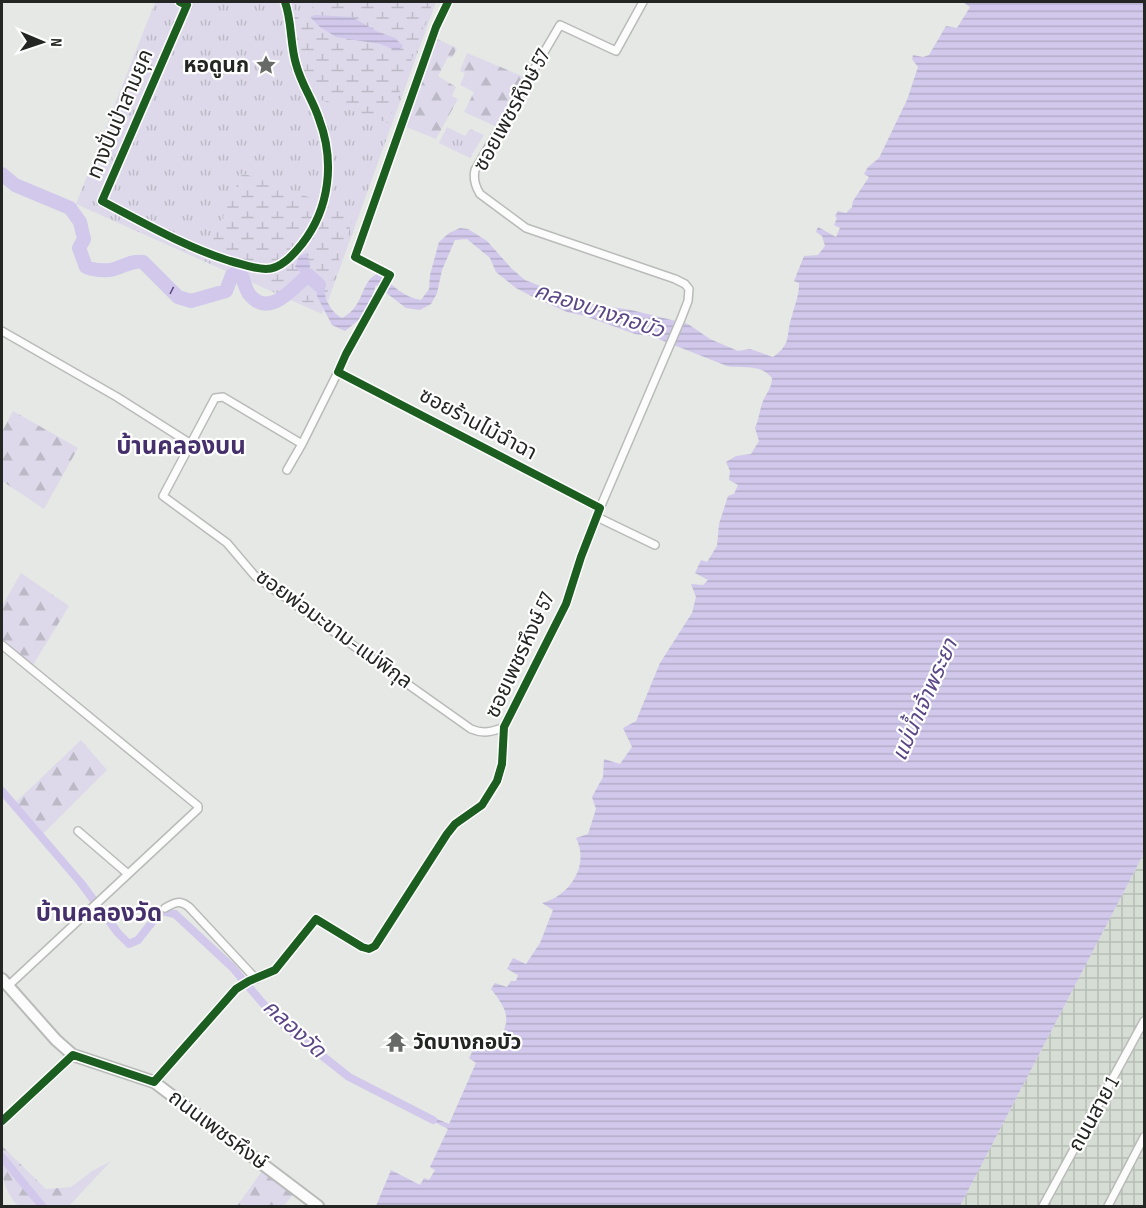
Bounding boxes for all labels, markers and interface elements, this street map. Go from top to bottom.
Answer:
north arrow [12,12,72,72]
text: N [46,38,65,47]
street label: ซอยเพชรหึงษ์ 57 [468,44,556,175]
street label: ทางปั่นป่าสามยุค [80,45,159,182]
place label: หอดูนก [184,53,249,78]
place icon: หอดูนก [254,53,278,77]
water label: คลองบางกอบัว [531,277,668,345]
street label: ซอยร้านไม้ฉำฉา [415,383,541,465]
district label: บ้านคลองบน [116,432,246,461]
street label: ซอยพ่อมะขาม-แม่พิกุล [251,564,417,694]
street label: ซอยเพชรหึงษ์ 57 [480,588,560,722]
water label: แม่น้ำเจ้าพระยา [883,633,964,765]
district label: บ้านคลองวัด [36,899,162,928]
water label: คลองวัด [257,994,332,1065]
temple icon: วัดบางกอบัว [384,1030,408,1054]
place label: วัดบางกอบัว [413,1030,521,1055]
street label: ถนนสาย 1 [1063,1071,1125,1156]
street label: ถนนเพชรหึงษ์ [164,1085,272,1175]

